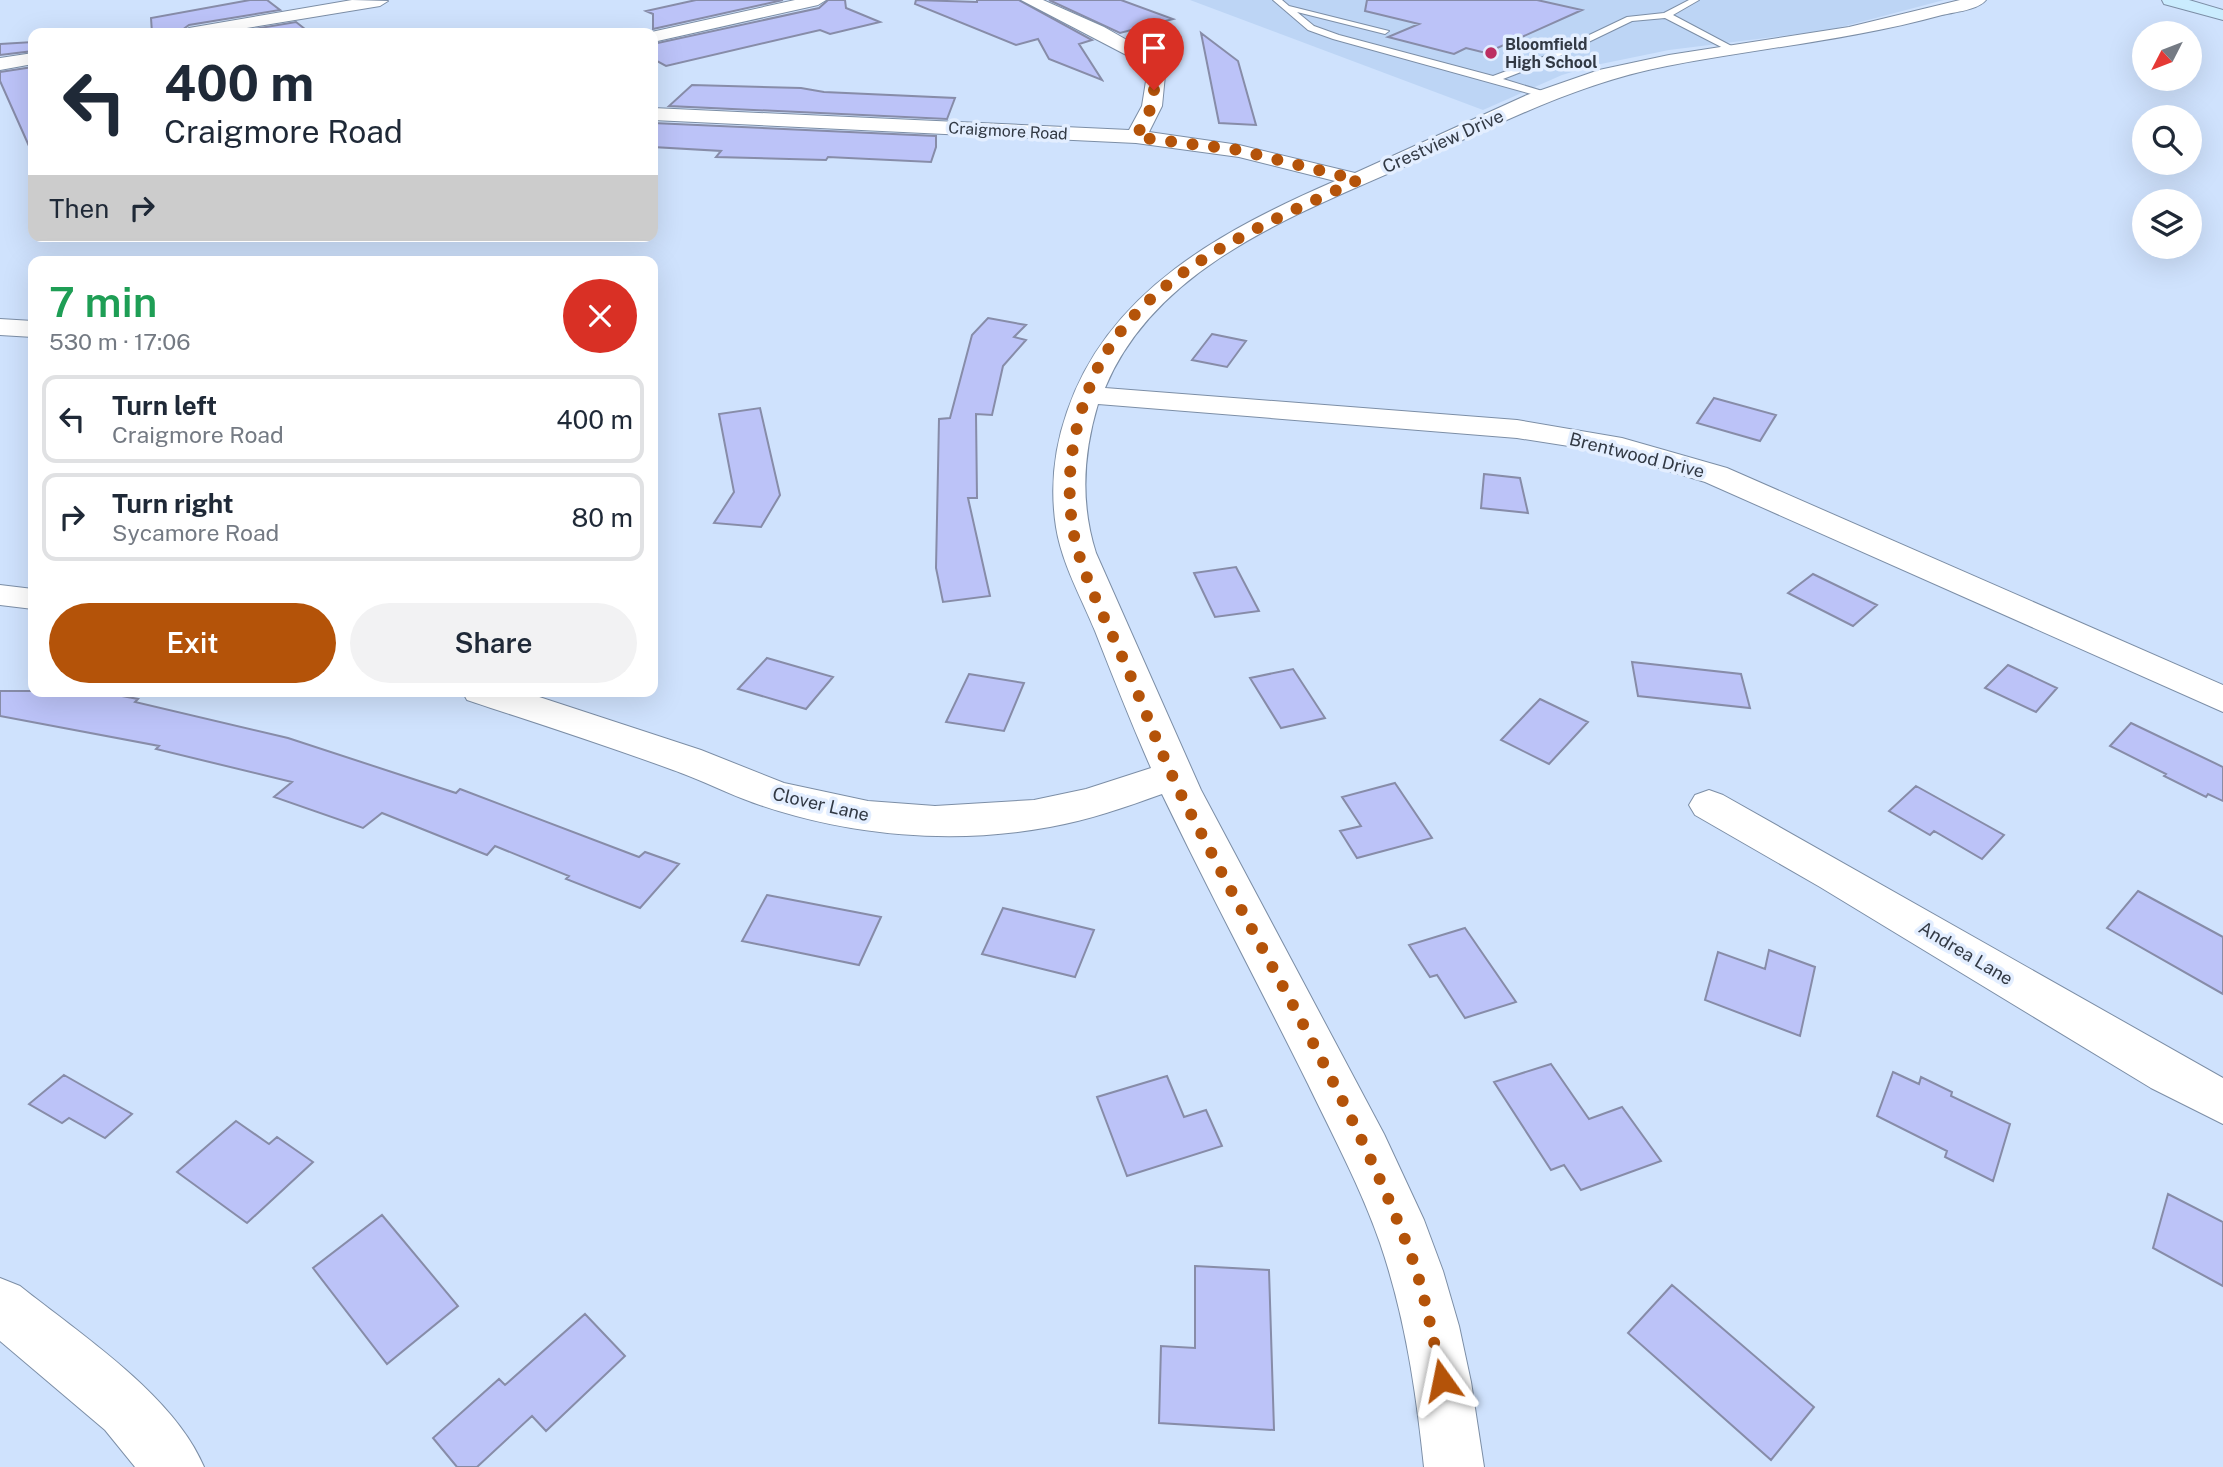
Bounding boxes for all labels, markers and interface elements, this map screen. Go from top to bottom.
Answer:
pin [1124,18,1184,90]
north arrow [2132,21,2202,91]
map controls [2132,21,2202,259]
icon: arrive [1135,29,1173,67]
place label: Bloomfield High School [1505,35,1598,72]
marker: Bloomfield High School [1483,45,1499,61]
text: 400 m [164,54,314,112]
icon: left [49,56,140,147]
street label: Crestview Drive [1379,105,1507,177]
button: search [2132,105,2202,175]
text: Craigmore Road [164,113,403,150]
street label: Craigmore Road [948,118,1068,144]
icon: right [123,189,161,227]
button: layers [2132,189,2202,259]
text: Then [49,193,109,224]
text: 7 min [49,277,157,326]
button: close [563,279,637,353]
text: 530 m · 17:06 [49,328,191,355]
text: Turn left [112,390,217,421]
icon: left [53,400,91,438]
text: 400 m [556,404,633,435]
text: Craigmore Road [112,421,284,448]
street label: Brentwood Drive [1567,428,1707,482]
text: Turn right [112,488,234,519]
icon: right [53,498,91,536]
text: 80 m [572,502,633,533]
text: Sycamore Road [112,519,279,546]
button: Exit [49,603,336,683]
button: Share [350,603,637,683]
street label: Clover Lane [771,783,871,825]
street label: Andrea Lane [1915,917,2017,989]
position arrow [1405,1343,1479,1417]

